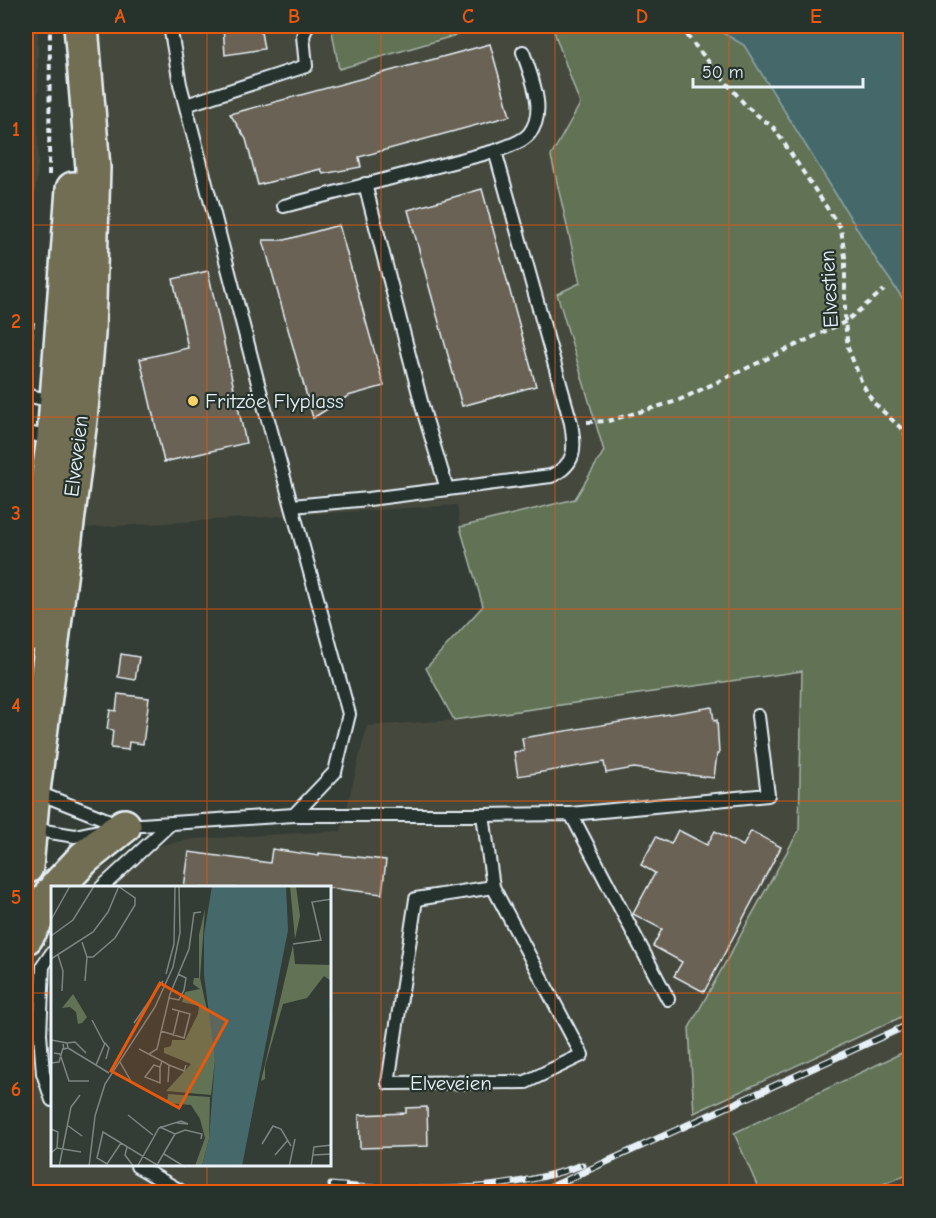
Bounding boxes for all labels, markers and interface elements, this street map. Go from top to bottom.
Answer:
text: A [114,5,126,28]
text: B [288,5,300,28]
text: C [462,5,474,28]
text: D [636,5,648,28]
text: E [810,5,822,28]
scale bar [693,51,862,89]
text: 50 m [702,62,744,83]
text: 1 [12,118,20,141]
street label: Elvestien [815,250,843,328]
text: 2 [11,310,21,333]
place label: Fritzöe Flyplass [205,389,344,413]
marker: Fritzöe Flyplass [186,394,200,408]
street label: Elveveien [59,414,93,498]
text: 3 [11,502,21,525]
text: 4 [11,694,21,717]
text: 5 [11,886,21,909]
inset map [51,886,332,1167]
street label: Elveveien [410,1071,492,1095]
text: 6 [11,1078,21,1101]

